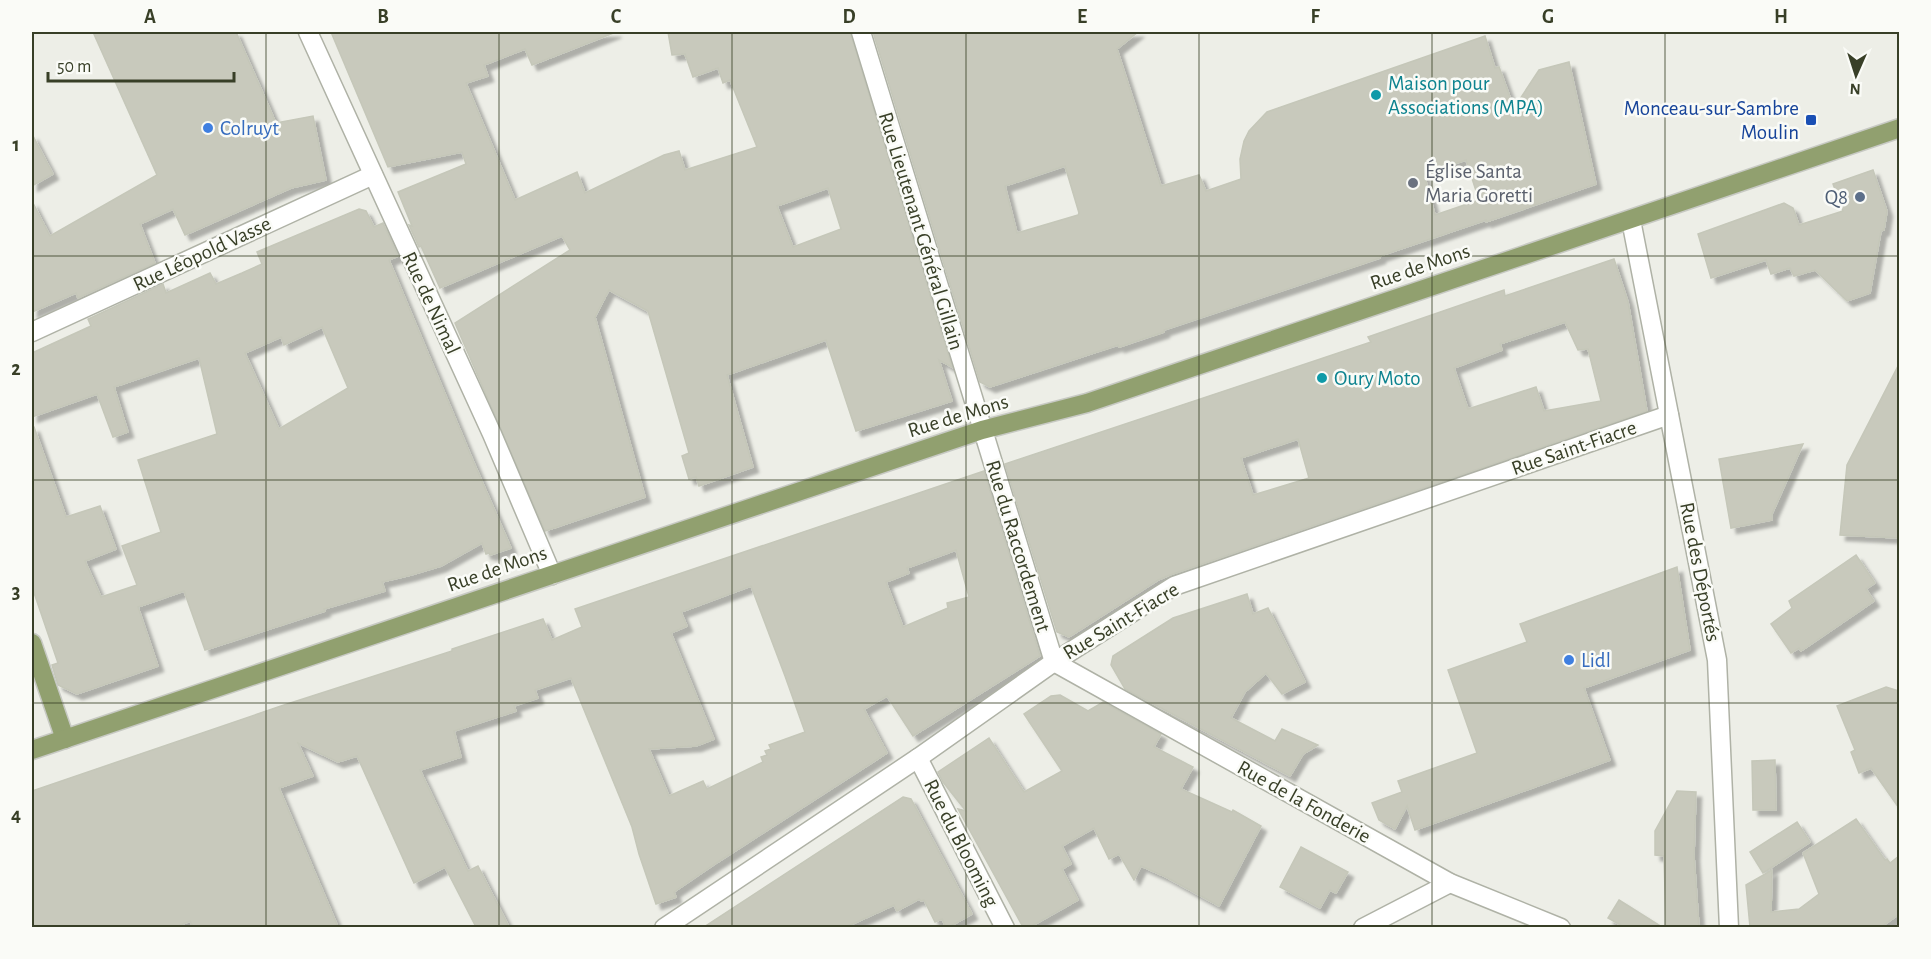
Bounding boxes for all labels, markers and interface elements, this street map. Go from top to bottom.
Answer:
text: A [144,7,156,27]
text: B [377,7,389,27]
text: C [611,7,622,27]
text: D [842,7,856,27]
text: E [1077,7,1087,27]
text: F [1310,7,1320,27]
text: G [1542,7,1554,27]
text: H [1774,7,1788,27]
scale bar [48,45,234,83]
north arrow [1826,45,1886,105]
text: 50 m [57,58,91,76]
place label: Maison pour Associations (MPA) [1388,73,1544,118]
text: N [1849,81,1861,97]
marker: Maison pour Associations (MPA) [1369,88,1383,102]
place label: Monceau-sur-Sambre Moulin [1624,98,1799,143]
street label: Rue Lieutenant Général Gillain [875,109,967,353]
marker: Monceau-sur-Sambre Moulin [1804,113,1818,127]
place label: Colruyt [220,118,279,139]
marker: Colruyt [201,121,215,135]
text: 1 [12,135,20,155]
place label: Église Santa Maria Goretti [1425,159,1533,206]
marker: Église Santa Maria Goretti [1406,176,1420,190]
place label: Q8 [1825,187,1848,208]
marker: Q8 [1853,190,1867,204]
street label: Rue Léopold Vasse [130,213,274,295]
street label: Rue de Mons [1367,240,1473,294]
street label: Rue de Nimal [398,249,464,357]
text: 2 [11,359,21,379]
place label: Oury Moto [1334,368,1420,389]
marker: Oury Moto [1315,371,1329,385]
street label: Rue de Mons [905,391,1011,441]
street label: Rue Saint-Fiacre [1509,417,1639,479]
street label: Rue du Raccordement [982,458,1054,635]
street label: Rue des Déportés [1676,501,1724,643]
street label: Rue de Mons [444,542,550,596]
street label: Rue Saint-Fiacre [1060,578,1182,664]
text: 3 [12,582,20,602]
place label: Lidl [1581,650,1611,671]
marker: Lidl [1562,653,1576,667]
street label: Rue de la Fonderie [1234,757,1374,847]
street label: Rue du Blooming [920,776,1002,911]
text: 4 [11,805,21,825]

